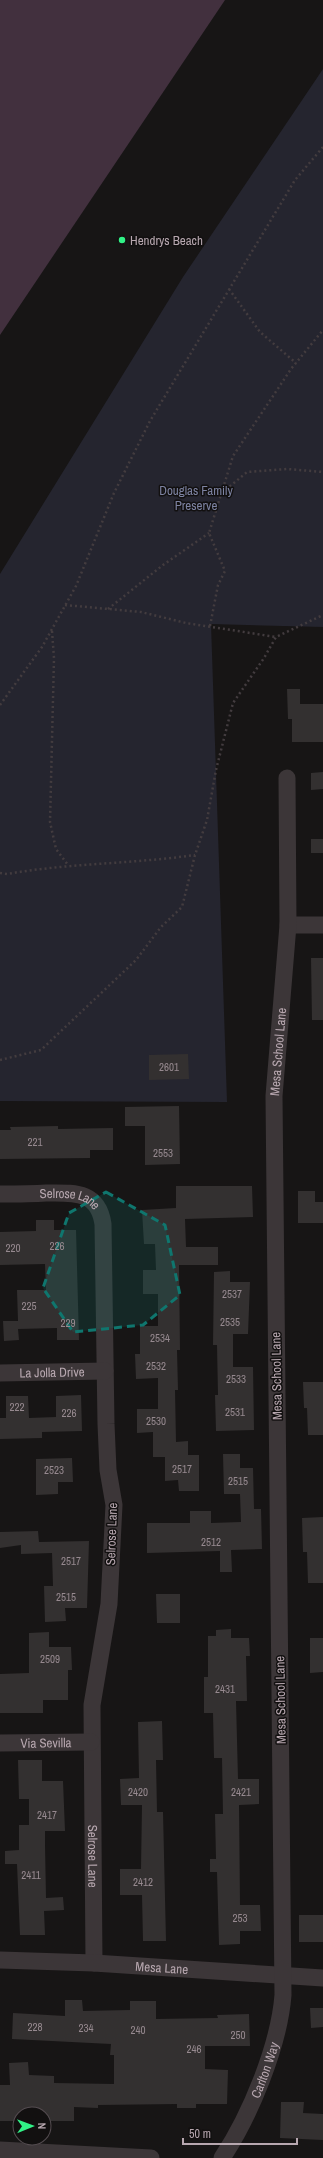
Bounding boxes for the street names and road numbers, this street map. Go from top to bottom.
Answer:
street label: Mesa School Lane [266,1007,290,1097]
street label: Selrose Lane [39,1185,104,1213]
street label: Mesa School Lane [267,1332,286,1420]
street label: La Jolla Drive [19,1363,85,1382]
street label: Selrose Lane [102,1502,121,1566]
street label: Mesa School Lane [271,1656,290,1744]
street label: Via Sevilla [20,1734,72,1752]
street label: Selrose Lane [84,1825,101,1888]
street label: Mesa Lane [135,1958,189,1978]
street label: Carlton Way [247,2040,283,2101]

